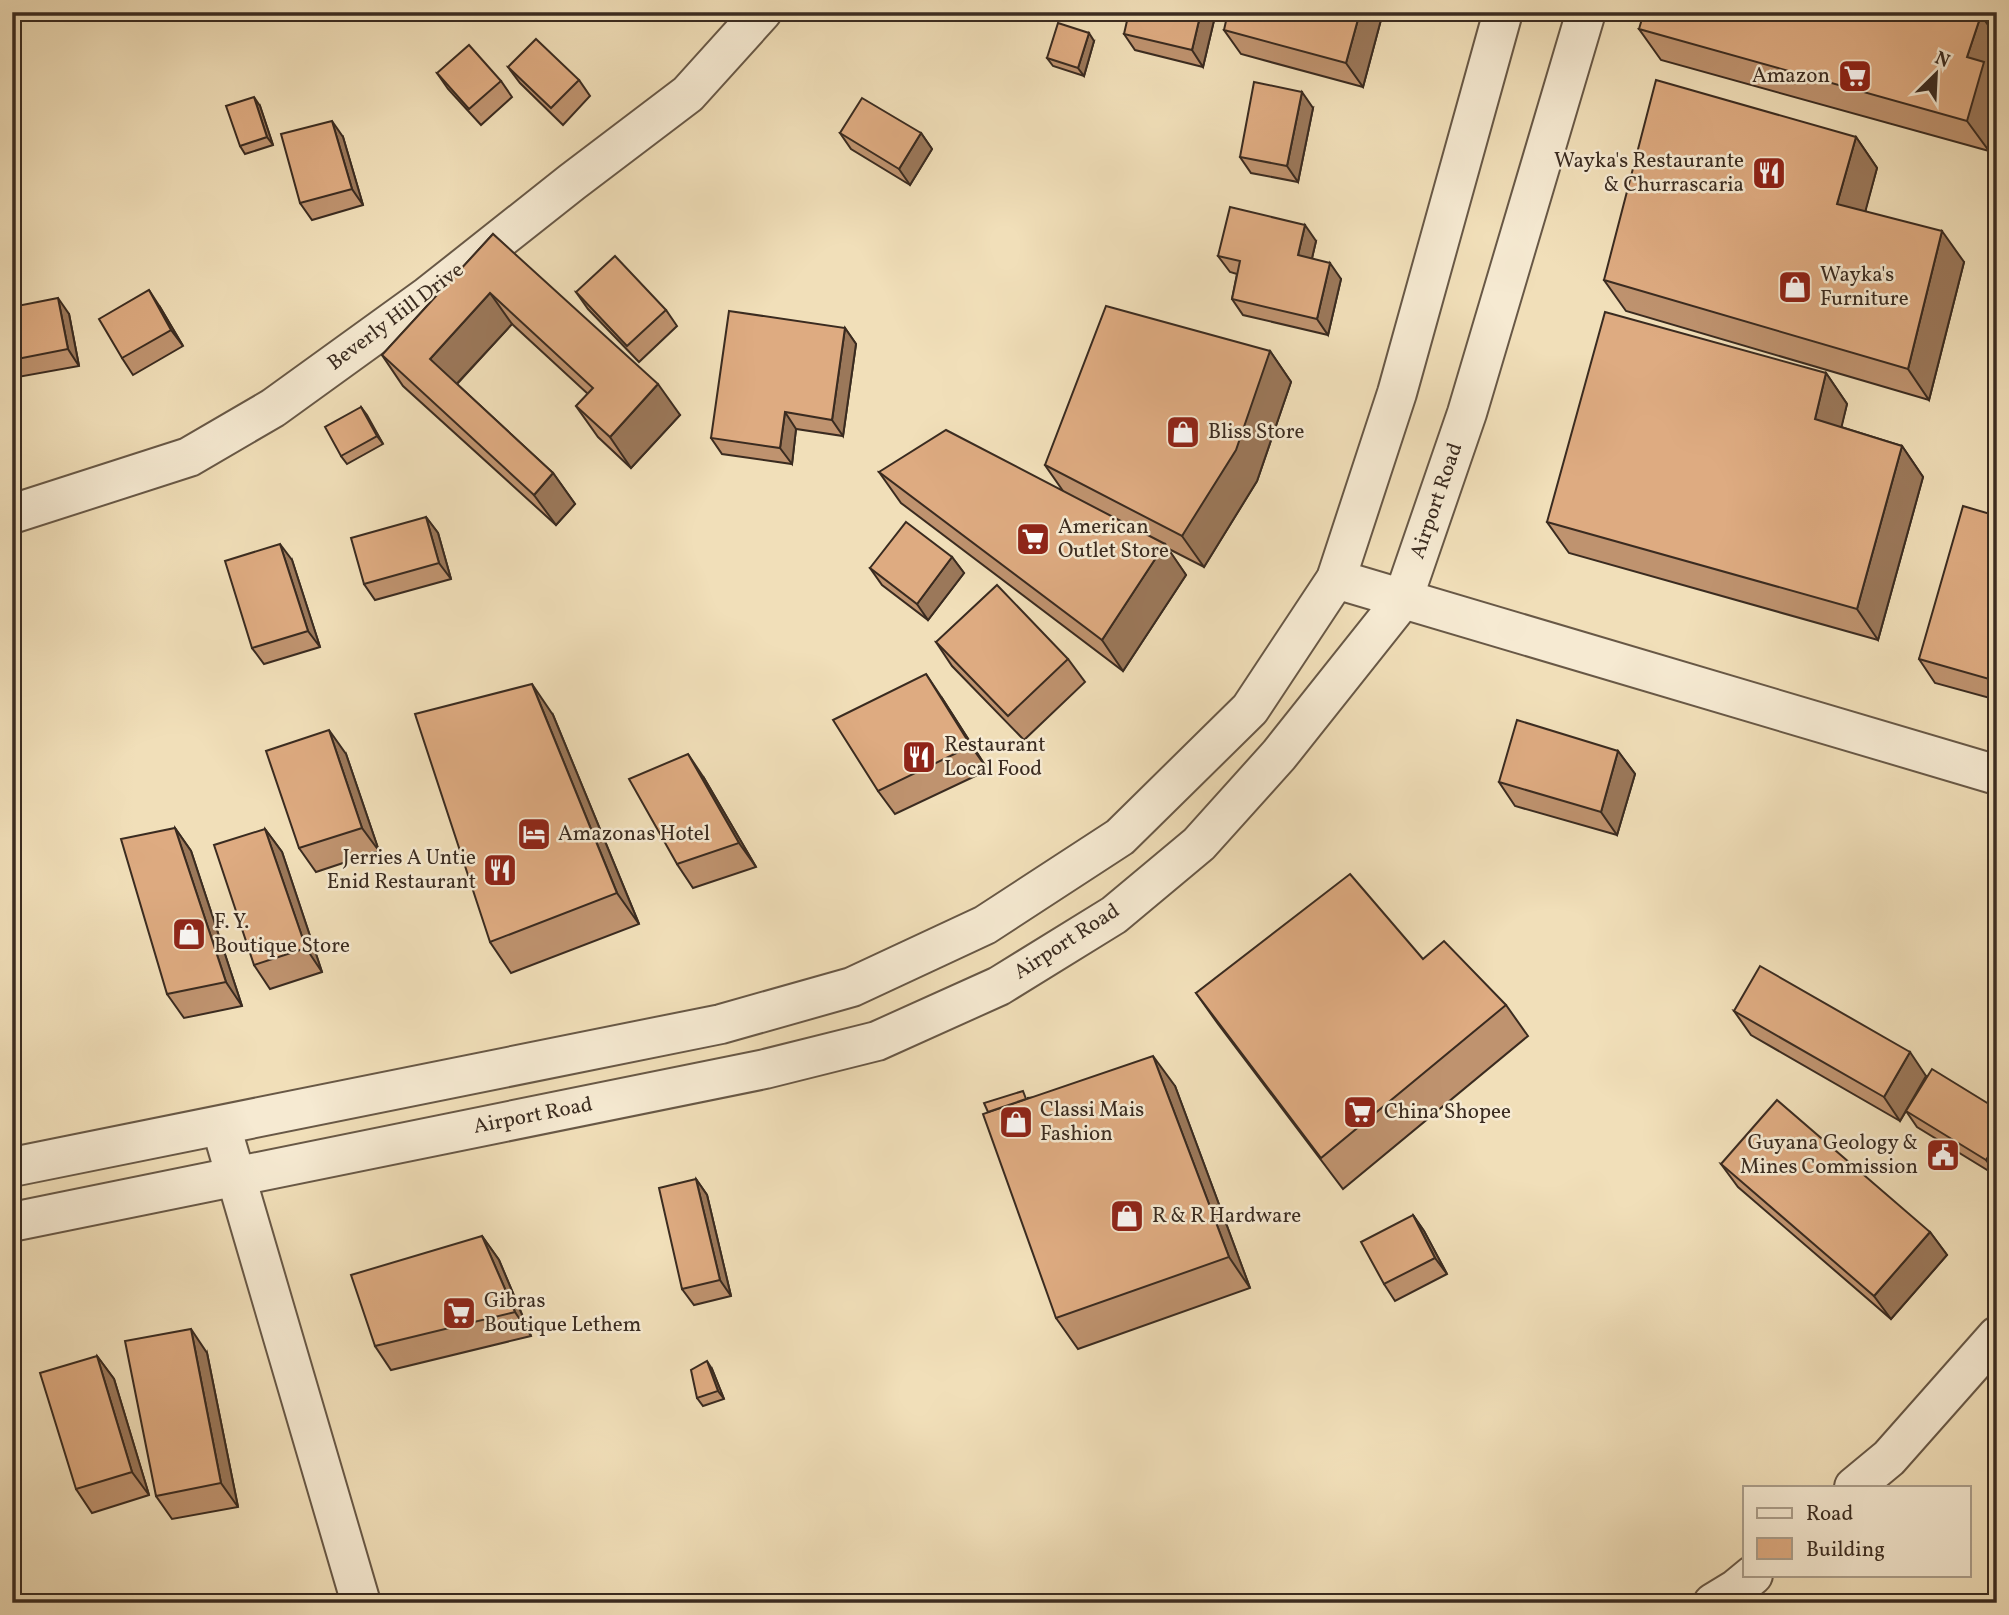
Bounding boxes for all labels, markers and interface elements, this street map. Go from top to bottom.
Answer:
north arrow [1900,38,1970,108]
text: N [1931,46,1954,75]
supermarket icon: Amazon [1836,57,1874,95]
place label: Amazon [1752,62,1830,91]
place label: Wayka's Restaurante & Churrascaria [1554,147,1744,200]
restaurant icon: Wayka's Restaurante & Churrascaria [1750,154,1788,192]
street label: Beverly Hill Drive [322,256,470,378]
place label: Wayka's Furniture [1820,261,1909,314]
shop icon: Wayka's Furniture [1776,268,1814,306]
shop icon: Bliss Store [1164,413,1202,451]
place label: Bliss Store [1208,418,1305,447]
street label: Airport Road [1404,439,1470,563]
place label: American Outlet Store [1058,513,1169,566]
supermarket icon: American Outlet Store [1014,520,1052,558]
place label: Restaurant Local Food [944,731,1046,784]
restaurant icon: Restaurant Local Food [900,738,938,776]
hotel icon: Amazonas Hotel [515,815,553,853]
place label: Amazonas Hotel [558,820,710,849]
place label: Jerries A Untie Enid Restaurant [327,844,476,897]
restaurant icon: Jerries A Untie Enid Restaurant [481,851,519,889]
street label: Airport Road [1008,897,1126,987]
place label: F. Y. Boutique Store [214,908,350,961]
shop icon: F. Y. Boutique Store [170,915,208,953]
street label: Airport Road [471,1090,595,1142]
supermarket icon: China Shopee [1341,1093,1379,1131]
place label: Classi Mais Fashion [1040,1096,1144,1149]
place label: China Shopee [1384,1098,1511,1127]
shop icon: Classi Mais Fashion [997,1103,1035,1141]
place label: Guyana Geology & Mines Commission [1740,1129,1918,1182]
public building icon: Guyana Geology & Mines Commission [1924,1136,1962,1174]
shop icon: R & R Hardware [1108,1197,1146,1235]
place label: R & R Hardware [1152,1202,1301,1231]
place label: Gibras Boutique Lethem [484,1287,641,1340]
supermarket icon: Gibras Boutique Lethem [440,1294,478,1332]
legend [1743,1486,1970,1576]
text: Road [1806,1500,1853,1529]
text: Building [1806,1536,1885,1565]

